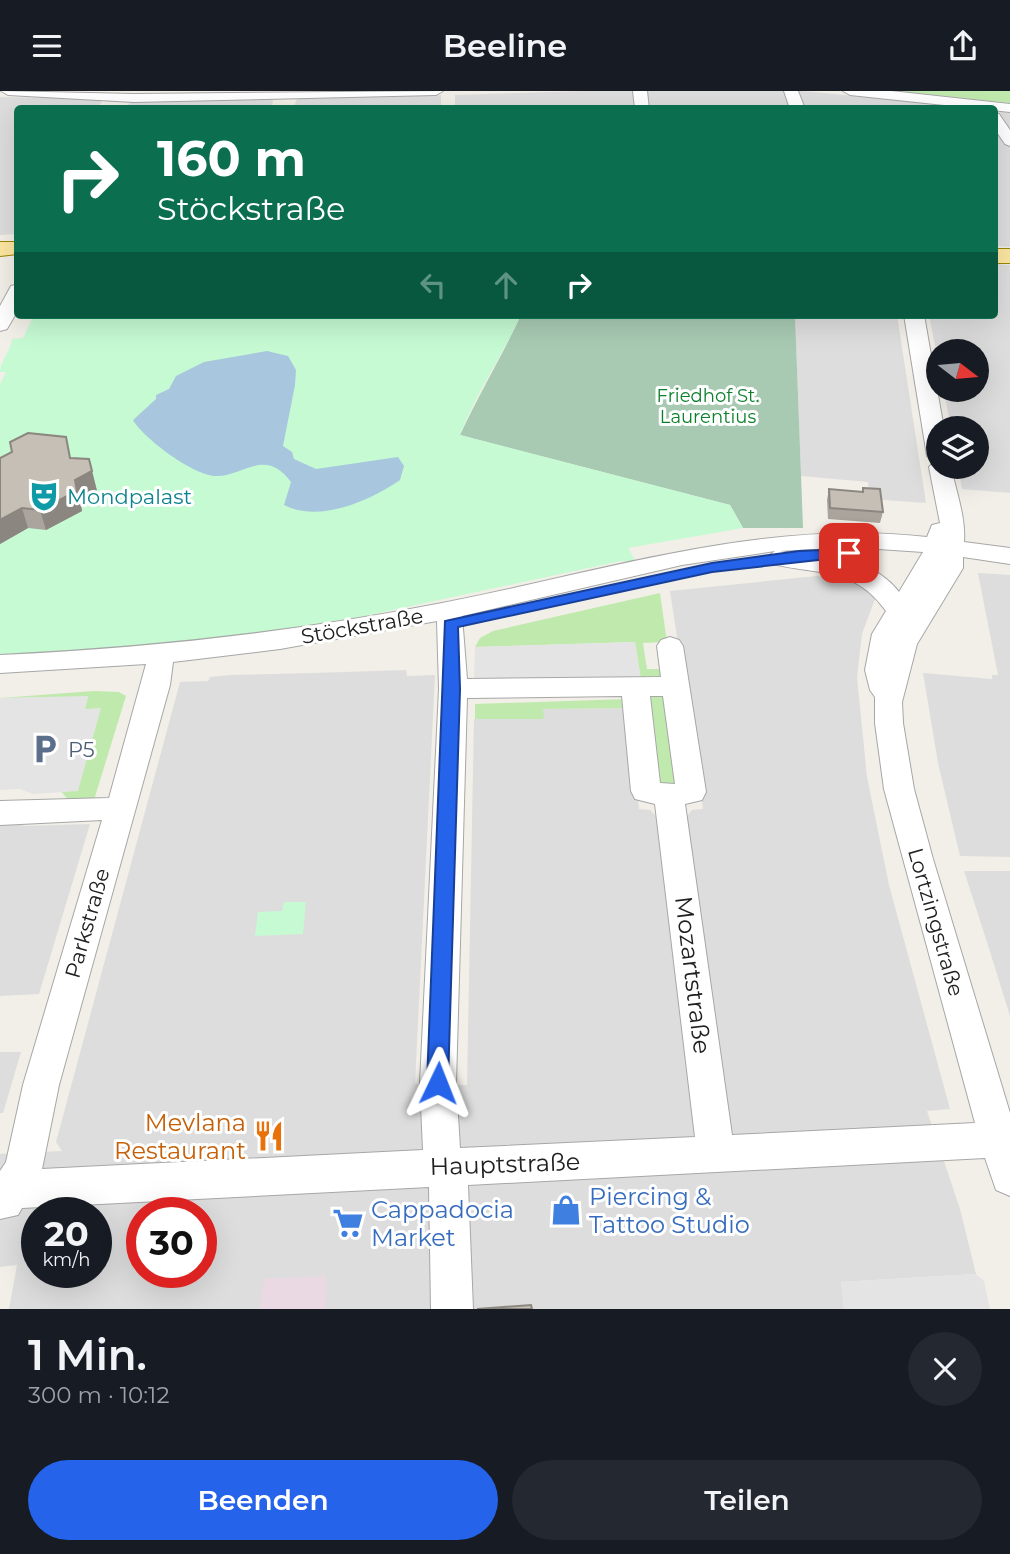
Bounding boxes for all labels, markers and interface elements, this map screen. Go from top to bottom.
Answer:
text: Beeline [443,26,567,65]
icon: menu [28,27,66,65]
icon: share [944,27,982,65]
text: 160 m [157,129,306,188]
icon: right [42,133,133,224]
text: Stöckstraße [157,189,345,228]
icon: left [414,266,452,304]
icon: ahead [487,266,525,304]
icon: right [560,266,598,304]
north arrow [926,339,989,403]
map controls [926,339,989,479]
park label: Friedhof St. Laurentius [657,385,759,428]
button: layers [926,416,989,479]
theatre icon: Mondpalast [27,479,61,513]
place label: Mondpalast [67,484,192,509]
pin [819,523,879,583]
icon: arrive [830,534,868,572]
street label: Stöckstraße [299,603,425,649]
parking icon: P5 [28,732,62,766]
place label: P5 [68,737,95,762]
street label: Lortzingstraße [903,845,969,999]
street label: Parkstraße [59,865,115,981]
street label: Mozartstraße [669,894,717,1056]
position arrow [401,1046,475,1120]
place label: Mevlana Restaurant [114,1108,246,1165]
restaurant icon: Mevlana Restaurant [252,1119,286,1153]
street label: Hauptstraße [429,1147,581,1181]
place label: Piercing & Tattoo Studio [589,1182,750,1239]
shop icon: Piercing & Tattoo Studio [549,1193,583,1227]
place label: Cappadocia Market [371,1195,514,1252]
speed limit sign: 30 [126,1197,217,1288]
supermarket icon: Cappadocia Market [331,1206,365,1240]
text: 20 [44,1212,89,1255]
text: km/h [42,1249,91,1271]
text: 1 Min. [28,1329,147,1381]
button: close [908,1332,982,1406]
text: 300 m · 10:12 [28,1381,169,1409]
button: Beenden [28,1460,498,1540]
button: Teilen [512,1460,982,1540]

